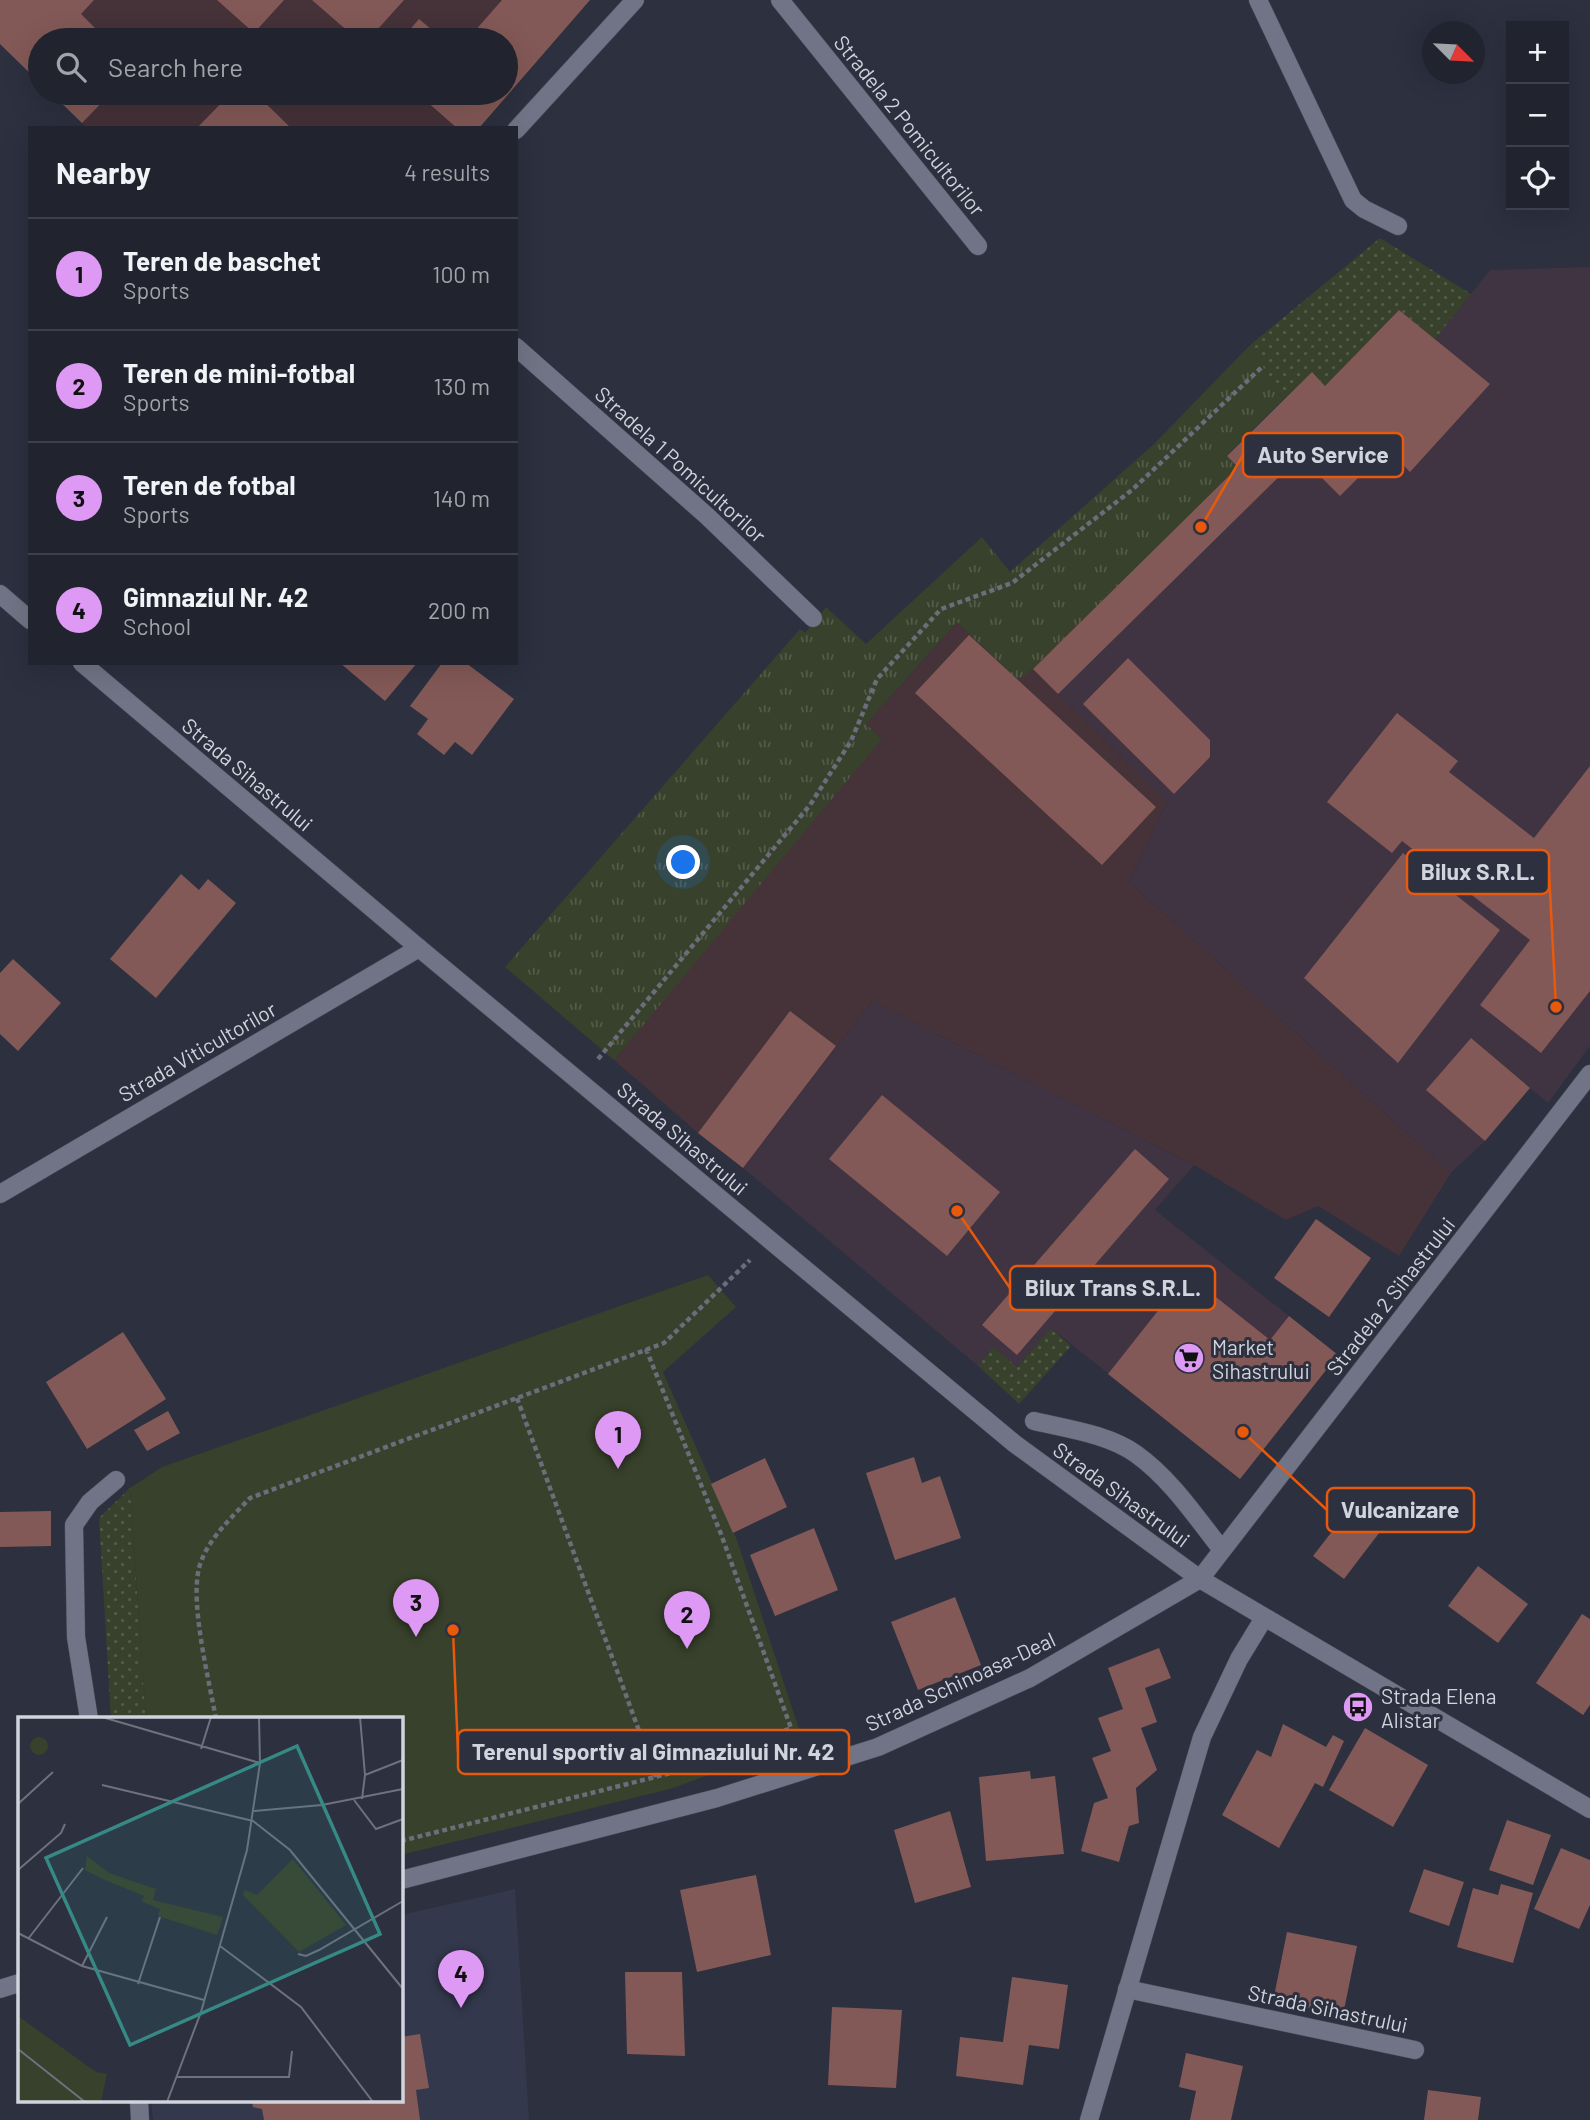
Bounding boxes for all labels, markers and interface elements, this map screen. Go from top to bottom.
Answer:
north arrow [1422,21,1485,84]
map controls [1506,21,1569,210]
button: + [1506,21,1569,84]
search box [28,28,518,105]
street label: Stradela 2 Pomicultorilor [829,30,991,221]
icon: search [52,48,90,86]
text: Search here [108,51,243,82]
button: − [1506,84,1569,147]
button: locate [1506,147,1569,210]
text: Nearby [56,154,151,190]
text: 4 results [404,158,490,186]
text: Teren de baschet [123,245,321,276]
text: 1 [75,260,83,288]
text: 100 m [432,260,490,288]
text: Sports [123,276,190,304]
text: Teren de mini-fotbal [123,357,355,388]
text: 2 [73,372,85,400]
text: 130 m [433,372,490,400]
street label: Stradela 1 Pomicultorilor [590,381,772,548]
text: Sports [123,388,190,416]
callout: Auto Service [1243,433,1403,477]
text: Auto Service [1257,440,1389,468]
text: Teren de fotbal [123,469,296,500]
text: 3 [73,484,85,512]
text: 140 m [433,484,490,512]
text: Sports [123,500,190,528]
text: Gimnaziul Nr. 42 [123,581,308,612]
text: 4 [72,596,86,624]
text: 200 m [428,596,490,624]
text: School [123,612,191,640]
street label: Strada Sihastrului [178,712,318,836]
your location [666,845,700,879]
callout: Bilux S.R.L. [1407,850,1549,894]
text: Bilux S.R.L. [1421,857,1535,885]
street label: Strada Viticultorilor [114,995,281,1106]
street label: Strada Sihastrului [613,1076,753,1200]
street label: Stradela 2 Sihastrului [1320,1212,1460,1380]
callout: Bilux Trans S.R.L. [1010,1266,1215,1310]
text: Bilux Trans S.R.L. [1025,1273,1201,1301]
place label: Market Sihastrului [1212,1334,1310,1383]
supermarket icon: Market Sihastrului [1172,1341,1206,1375]
pin: 1 [595,1411,641,1469]
street label: Strada Sihastrului [1049,1436,1195,1552]
callout: Vulcanizare [1327,1488,1474,1532]
text: Vulcanizare [1341,1495,1459,1523]
pin: 3 [393,1579,439,1637]
pin: 2 [664,1591,710,1649]
street label: Strada Schinoasa-Deal [861,1626,1059,1736]
place label: Strada Elena Alistar [1381,1683,1496,1732]
bus stop icon: Strada Elena Alistar [1341,1690,1375,1724]
inset map [18,1717,402,2102]
callout: Terenul sportiv al Gimnaziului Nr. 42 [458,1730,849,1774]
text: Terenul sportiv al Gimnaziului Nr. 42 [472,1737,834,1765]
pin: 4 [438,1950,484,2008]
street label: Strada Sihastrului [1246,1979,1410,2037]

